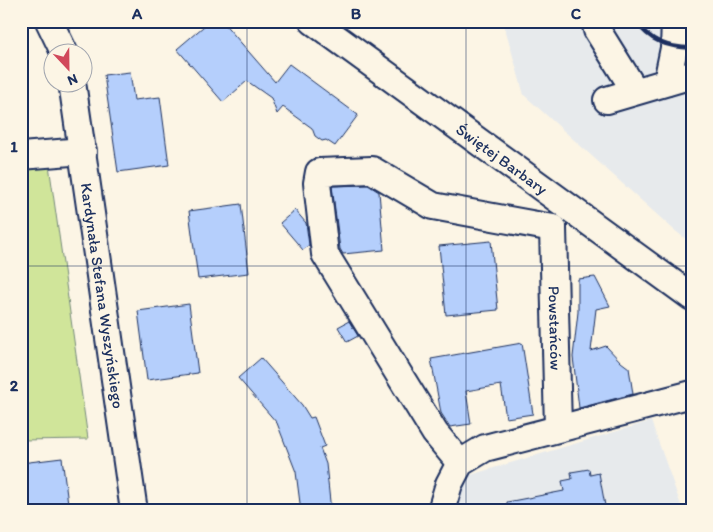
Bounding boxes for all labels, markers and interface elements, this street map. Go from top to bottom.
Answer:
text: A [131,4,143,23]
text: B [351,4,362,23]
text: C [571,4,582,23]
north arrow [42,42,92,92]
text: N [65,70,80,89]
street label: Świętej Barbary [453,119,552,199]
text: 1 [10,137,18,156]
street label: Kardynała Stefana Wyszyńskiego [77,182,129,410]
street label: Powstańców [545,286,566,371]
text: 2 [10,376,19,395]

